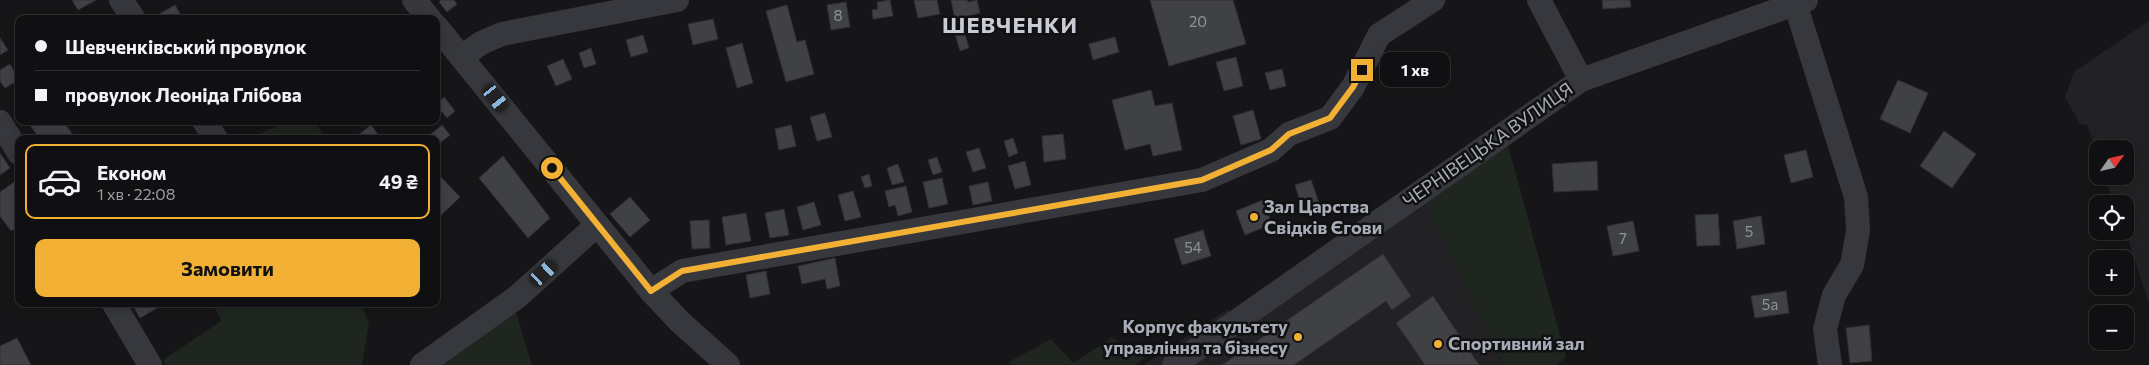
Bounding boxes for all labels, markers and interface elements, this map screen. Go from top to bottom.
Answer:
house number: 8 [833,6,843,24]
district label: ШЕВЧЕНКИ [942,11,1078,38]
house number: 20 [1189,12,1207,30]
text: Шевченківський провулок [65,35,307,58]
callout: 1 хв [1380,52,1450,88]
route end [1351,59,1373,81]
text: 1 хв [1401,60,1429,79]
street label: ЧЕРНІВЕЦЬКА ВУЛИЦЯ [1398,77,1577,211]
car [480,82,511,114]
text: провулок Леоніда Глібова [65,83,302,106]
north arrow [2089,140,2134,185]
map controls [2089,140,2134,350]
route start [541,157,563,179]
icon: car [37,159,82,204]
text: Економ [97,161,166,184]
text: 49 ₴ [379,170,418,193]
text: 1 хв · 22:08 [97,184,175,203]
place label: Зал Царства Свідків Єгови [1264,195,1382,238]
button: locate [2089,195,2134,240]
marker: Зал Царства Свідків Єгови [1248,211,1260,223]
house number: 5 [1745,222,1753,240]
house number: 7 [1619,229,1627,247]
house number: 54 [1184,238,1202,256]
button: Замовити [35,239,420,297]
button: + [2089,250,2134,295]
car [527,257,560,289]
house number: 5а [1762,295,1778,313]
button: − [2089,305,2134,350]
place label: Корпус факультету управління та бізнесу [1103,315,1288,358]
marker: Корпус факультету управління та бізнесу [1292,331,1304,343]
place label: Спортивний зал [1448,332,1585,354]
marker: Спортивний зал [1432,338,1444,350]

